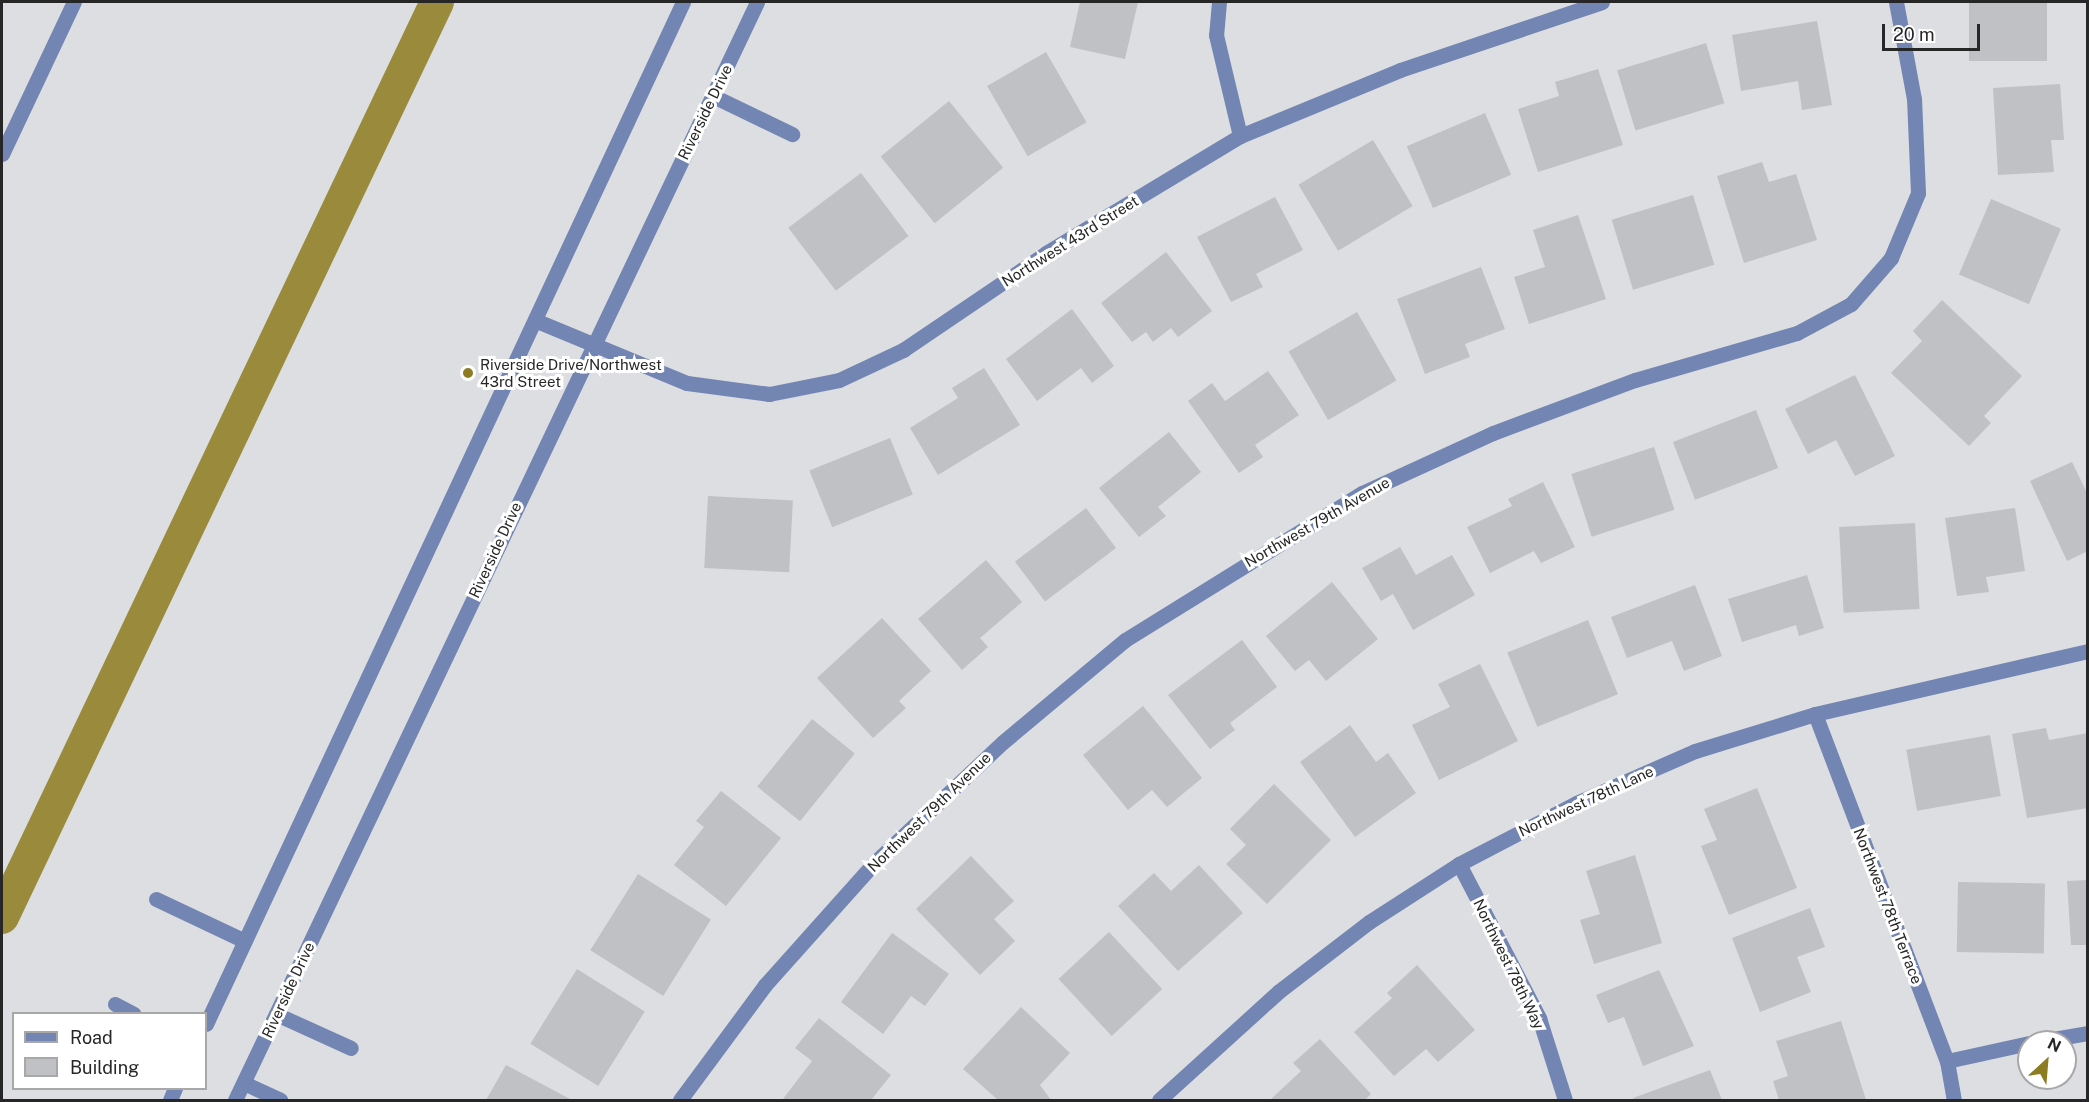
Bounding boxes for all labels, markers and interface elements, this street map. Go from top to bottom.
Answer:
scale bar [1885,12,1982,50]
text: 20 m [1893,24,1935,45]
street label: Riverside Drive [674,61,736,163]
street label: Northwest 43rd Street [998,192,1142,290]
place label: Riverside Drive/Northwest 43rd Street [480,355,662,390]
marker: Riverside Drive/Northwest 43rd Street [461,366,475,380]
street label: Northwest 79th Avenue [1241,473,1393,571]
street label: Riverside Drive [465,499,525,601]
street label: Northwest 79th Avenue [864,748,994,876]
street label: Northwest 78th Lane [1516,762,1656,840]
street label: Northwest 78th Terrace [1850,825,1926,987]
street label: Northwest 78th Way [1470,896,1548,1032]
street label: Riverside Drive [258,939,318,1041]
legend [12,1012,207,1090]
text: Road [70,1027,113,1048]
north arrow [2017,1030,2077,1090]
text: N [2044,1034,2064,1056]
text: Building [70,1057,139,1078]

